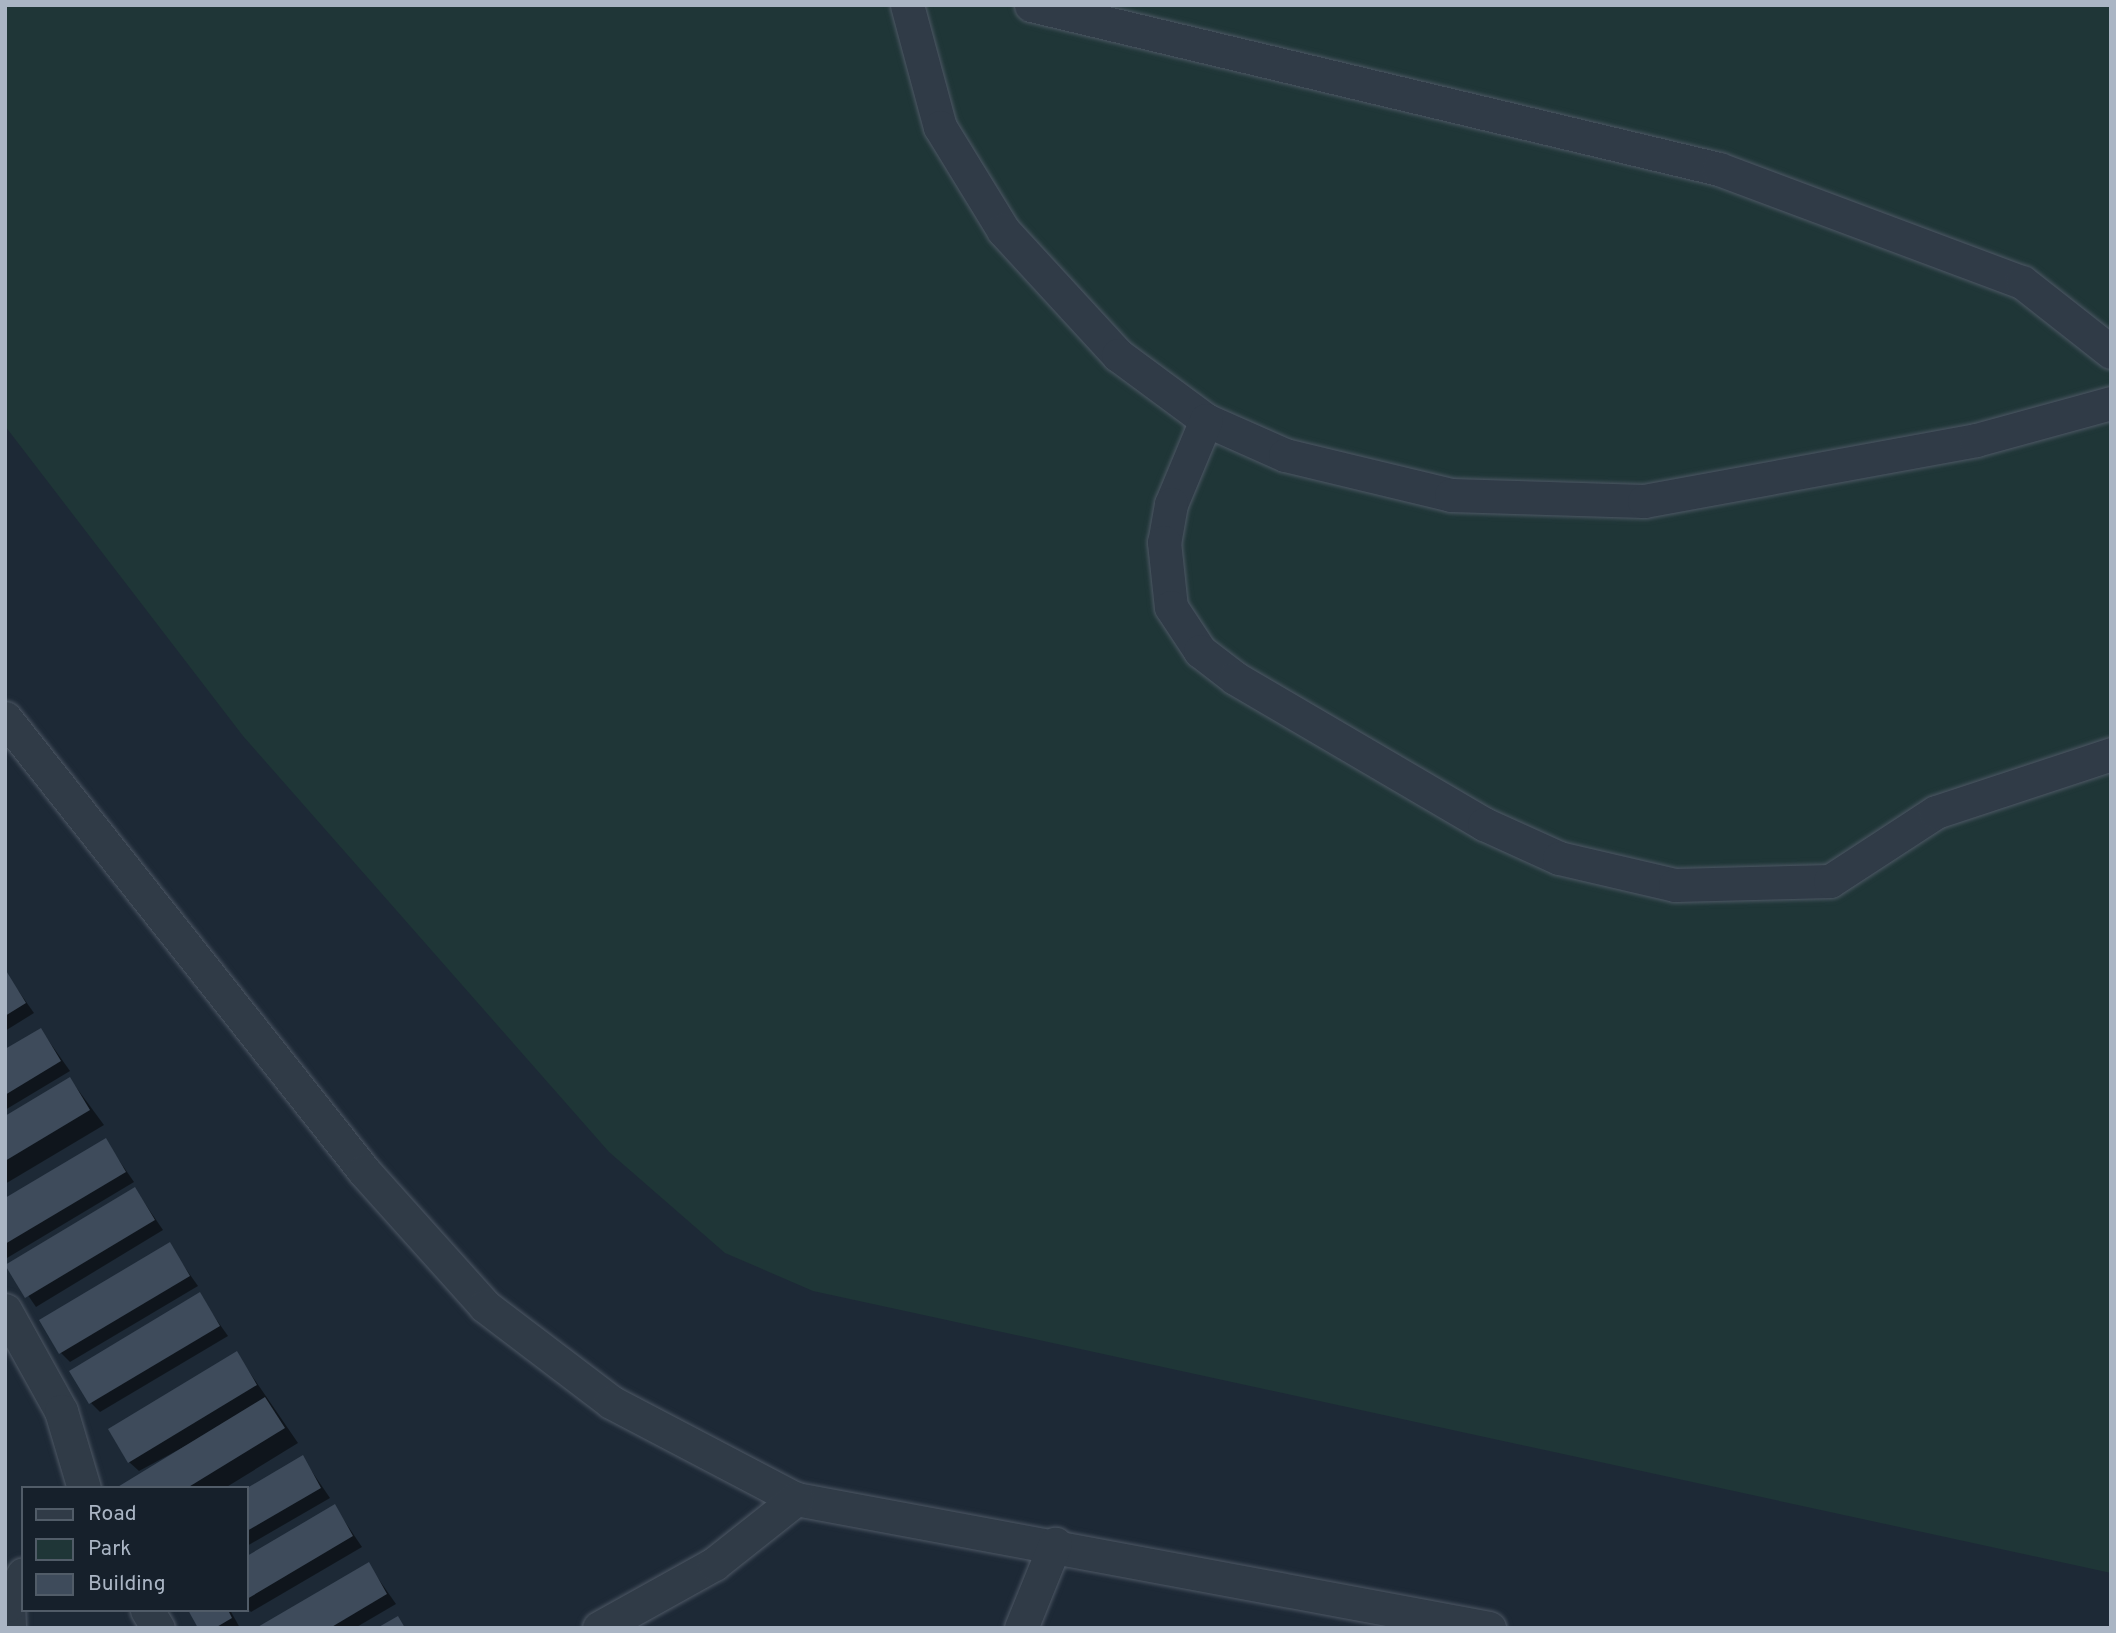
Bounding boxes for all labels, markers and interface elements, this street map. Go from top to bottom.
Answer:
legend [21,1486,248,1612]
text: Road [88,1501,137,1528]
text: Park [88,1536,131,1563]
text: Building [88,1571,166,1598]

